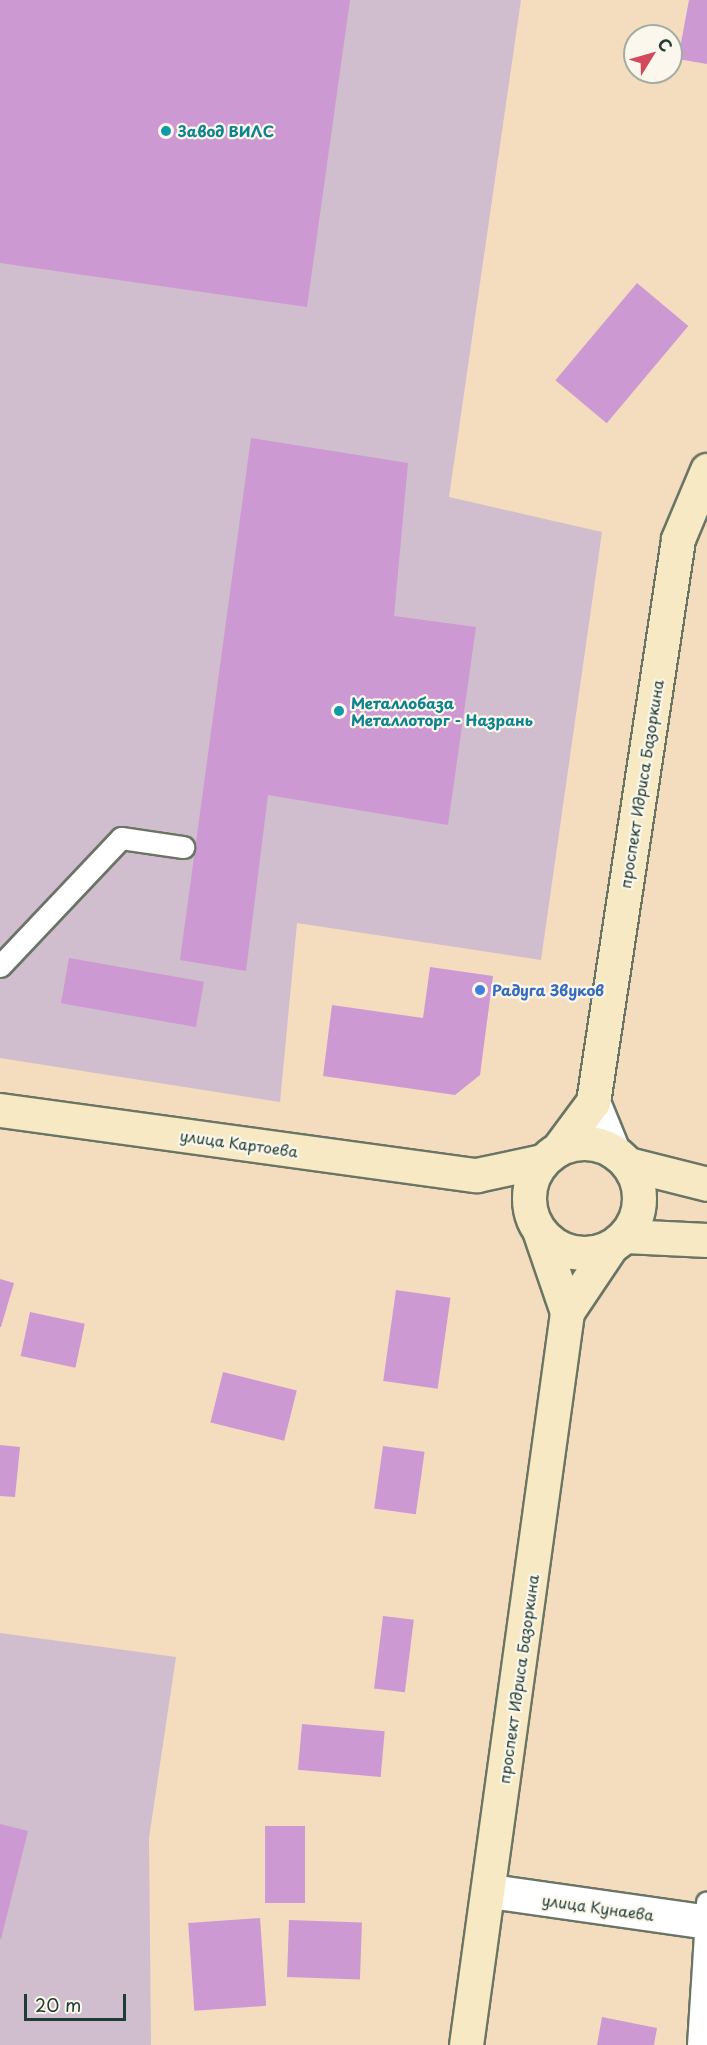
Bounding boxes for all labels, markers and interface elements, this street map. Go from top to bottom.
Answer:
north arrow [623,24,683,84]
text: С [653,32,679,56]
place label: Завод ВИЛС [178,122,275,140]
marker: Завод ВИЛС [159,124,173,138]
street label: проспект Идриса Базоркина [616,678,666,890]
place label: Металлобаза Металлоторг - Назрань [351,693,533,728]
marker: Металлобаза Металлоторг - Назрань [332,704,346,718]
place label: Радуга Звуков [492,981,605,999]
marker: Радуга Звуков [473,983,487,997]
street label: улица Картоева [179,1126,299,1160]
street label: проспект Идриса Базоркина [494,1573,542,1785]
street label: улица Кунаева [541,1890,655,1924]
scale bar [27,1982,129,2020]
text: 20 m [35,1991,81,2018]

